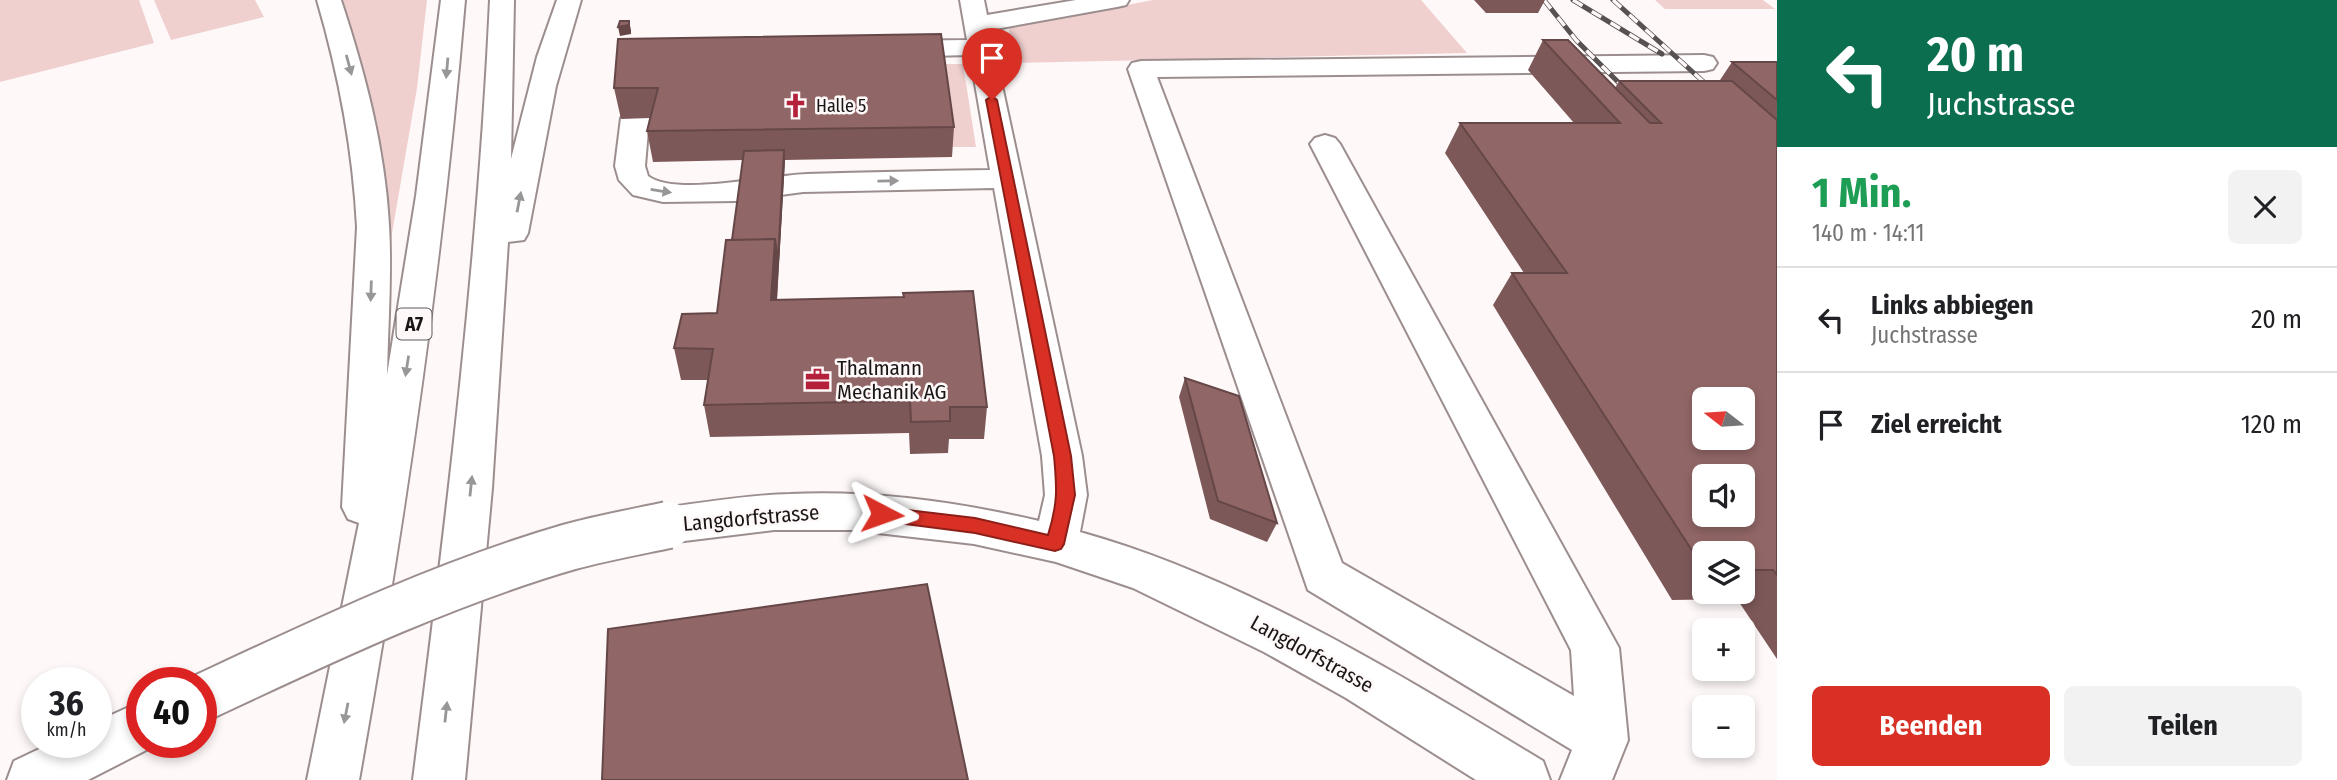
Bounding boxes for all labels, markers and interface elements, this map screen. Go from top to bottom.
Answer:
text: 20 m [1927,25,2024,84]
pin [962,28,1022,100]
icon: left [1812,28,1903,119]
icon: arrive [973,39,1011,77]
one-way arrow [344,55,355,77]
one-way arrow [441,57,452,79]
text: Juchstrasse [1927,85,2076,123]
church icon: Halle 5 [782,92,810,120]
place label: Halle 5 [816,95,866,117]
text: 1 Min. [1812,168,1911,218]
button: close [2228,170,2302,244]
one-way arrow [877,176,899,187]
one-way arrow [650,186,672,197]
one-way arrow [513,191,524,213]
text: 140 m · 14:11 [1812,219,1925,247]
one-way arrow [365,280,376,302]
text: Links abbiegen [1871,290,2034,321]
icon: left [1812,301,1850,339]
text: 20 m [2251,304,2302,335]
road number: A7 [396,308,432,340]
text: Juchstrasse [1871,321,1978,349]
one-way arrow [401,355,412,377]
place label: Thalmann Mechanik AG [837,355,947,405]
office icon: Thalmann Mechanik AG [803,366,831,394]
north arrow [1692,387,1755,450]
map controls [1692,387,1755,758]
icon: arrive [1812,406,1850,444]
text: Ziel erreicht [1871,409,2002,440]
text: 120 m [2241,409,2302,440]
button: sound [1692,464,1755,527]
one-way arrow [465,475,476,497]
position arrow [845,477,919,551]
street label: Langdorfstrasse [682,499,820,537]
button: layers [1692,541,1755,604]
street label: Langdorfstrasse [1246,609,1378,699]
button: + [1692,618,1755,681]
speed limit sign: 40 [126,667,217,758]
text: 36 [49,682,84,724]
button: Beenden [1812,686,2050,766]
button: Teilen [2064,686,2302,766]
button: − [1692,695,1755,758]
one-way arrow [441,701,452,723]
one-way arrow [340,702,351,724]
text: km/h [46,719,87,741]

